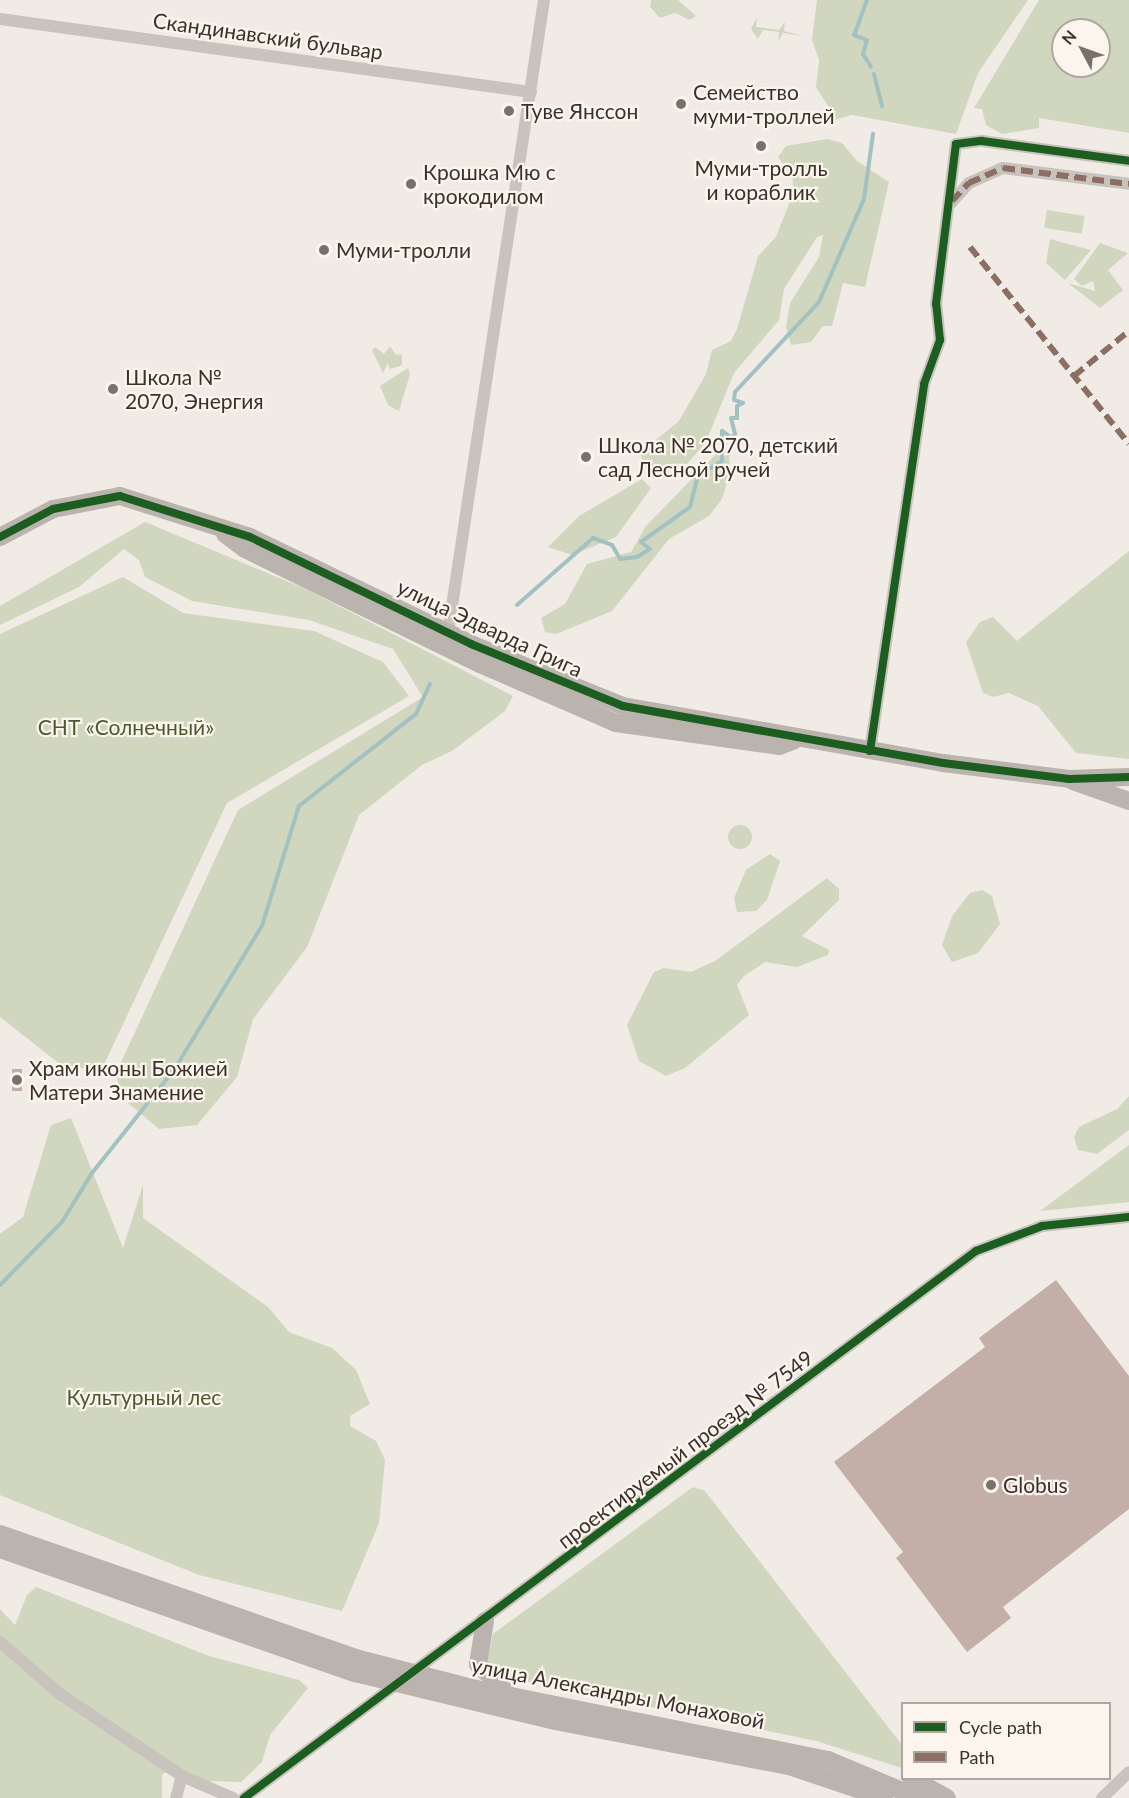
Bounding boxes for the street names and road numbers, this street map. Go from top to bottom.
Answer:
street label: Скандинавский бульвар [151,7,385,65]
street label: улица Эдварда Грига [393,574,587,682]
street label: проектируемый проезд № 7549 [552,1345,818,1553]
street label: улица Александры Монаховой [469,1652,767,1734]

